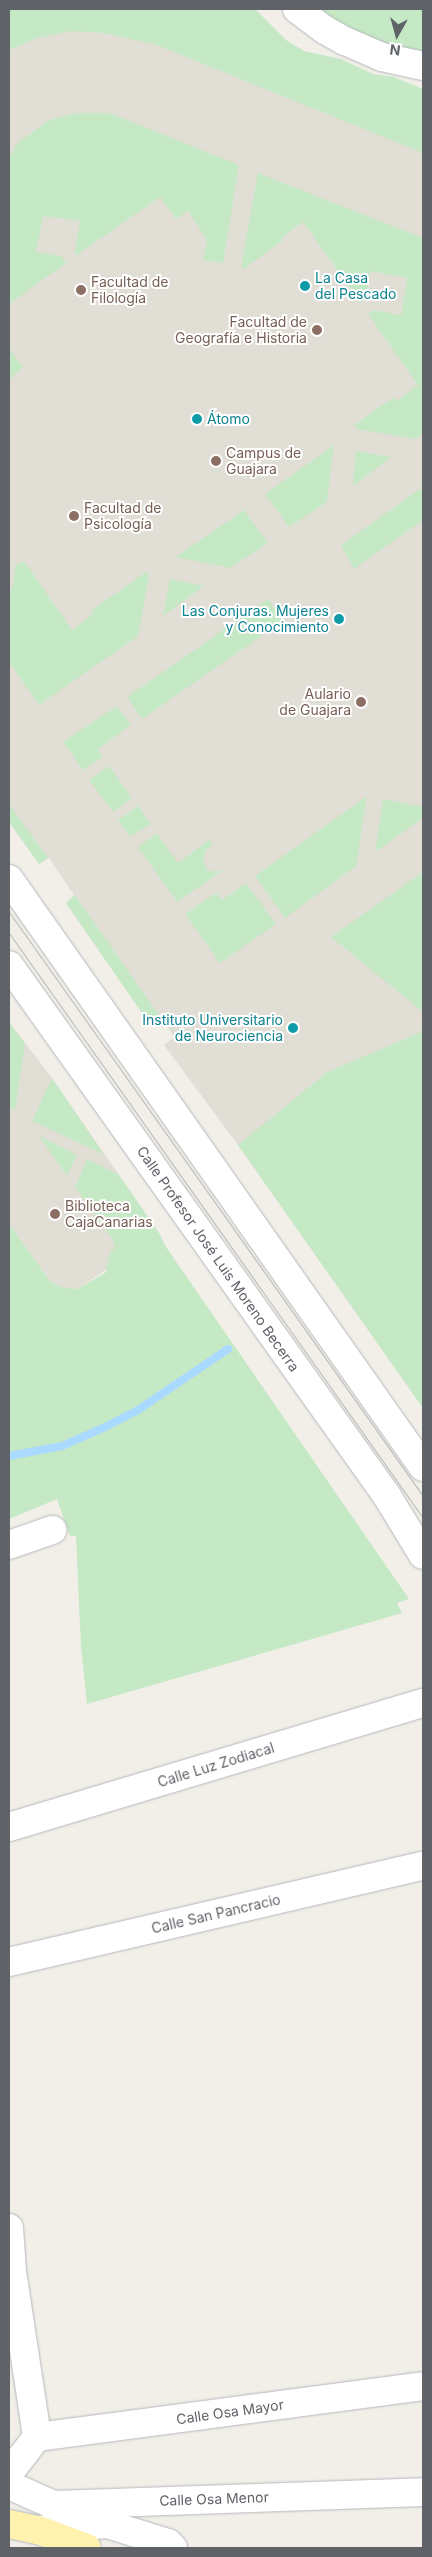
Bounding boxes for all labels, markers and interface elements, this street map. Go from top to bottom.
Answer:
north arrow [372,10,422,60]
text: N [389,41,401,59]
place label: La Casa del Pescado [315,270,396,302]
place label: Facultad de Filología [91,274,168,306]
marker: La Casa del Pescado [299,280,311,292]
marker: Facultad de Filología [75,284,87,296]
place label: Facultad de Geografía e Historia [175,314,307,347]
marker: Facultad de Geografía e Historia [311,324,323,336]
place label: Átomo [207,411,250,427]
marker: Átomo [191,413,203,425]
place label: Campus de Guajara [226,445,301,478]
marker: Campus de Guajara [210,455,222,467]
place label: Facultad de Psicología [84,500,161,532]
marker: Facultad de Psicología [68,510,80,522]
place label: Las Conjuras. Mujeres y Conocimiento [182,603,329,636]
marker: Las Conjuras. Mujeres y Conocimiento [333,613,345,625]
place label: Aulario de Guajara [279,686,351,719]
marker: Aulario de Guajara [355,696,367,708]
place label: Instituto Universitario de Neurociencia [142,1012,283,1044]
marker: Instituto Universitario de Neurociencia [287,1022,299,1034]
street label: Calle Profesor José Luis Moreno Becerra [133,1143,303,1375]
place label: Biblioteca CajaCanarias [65,1198,153,1230]
marker: Biblioteca CajaCanarias [49,1208,61,1220]
street label: Calle Luz Zodiacal [156,1739,276,1791]
street label: Calle San Pancracio [150,1891,282,1937]
street label: Calle Osa Mayor [175,2396,285,2428]
street label: Calle Osa Menor [159,2489,269,2509]

